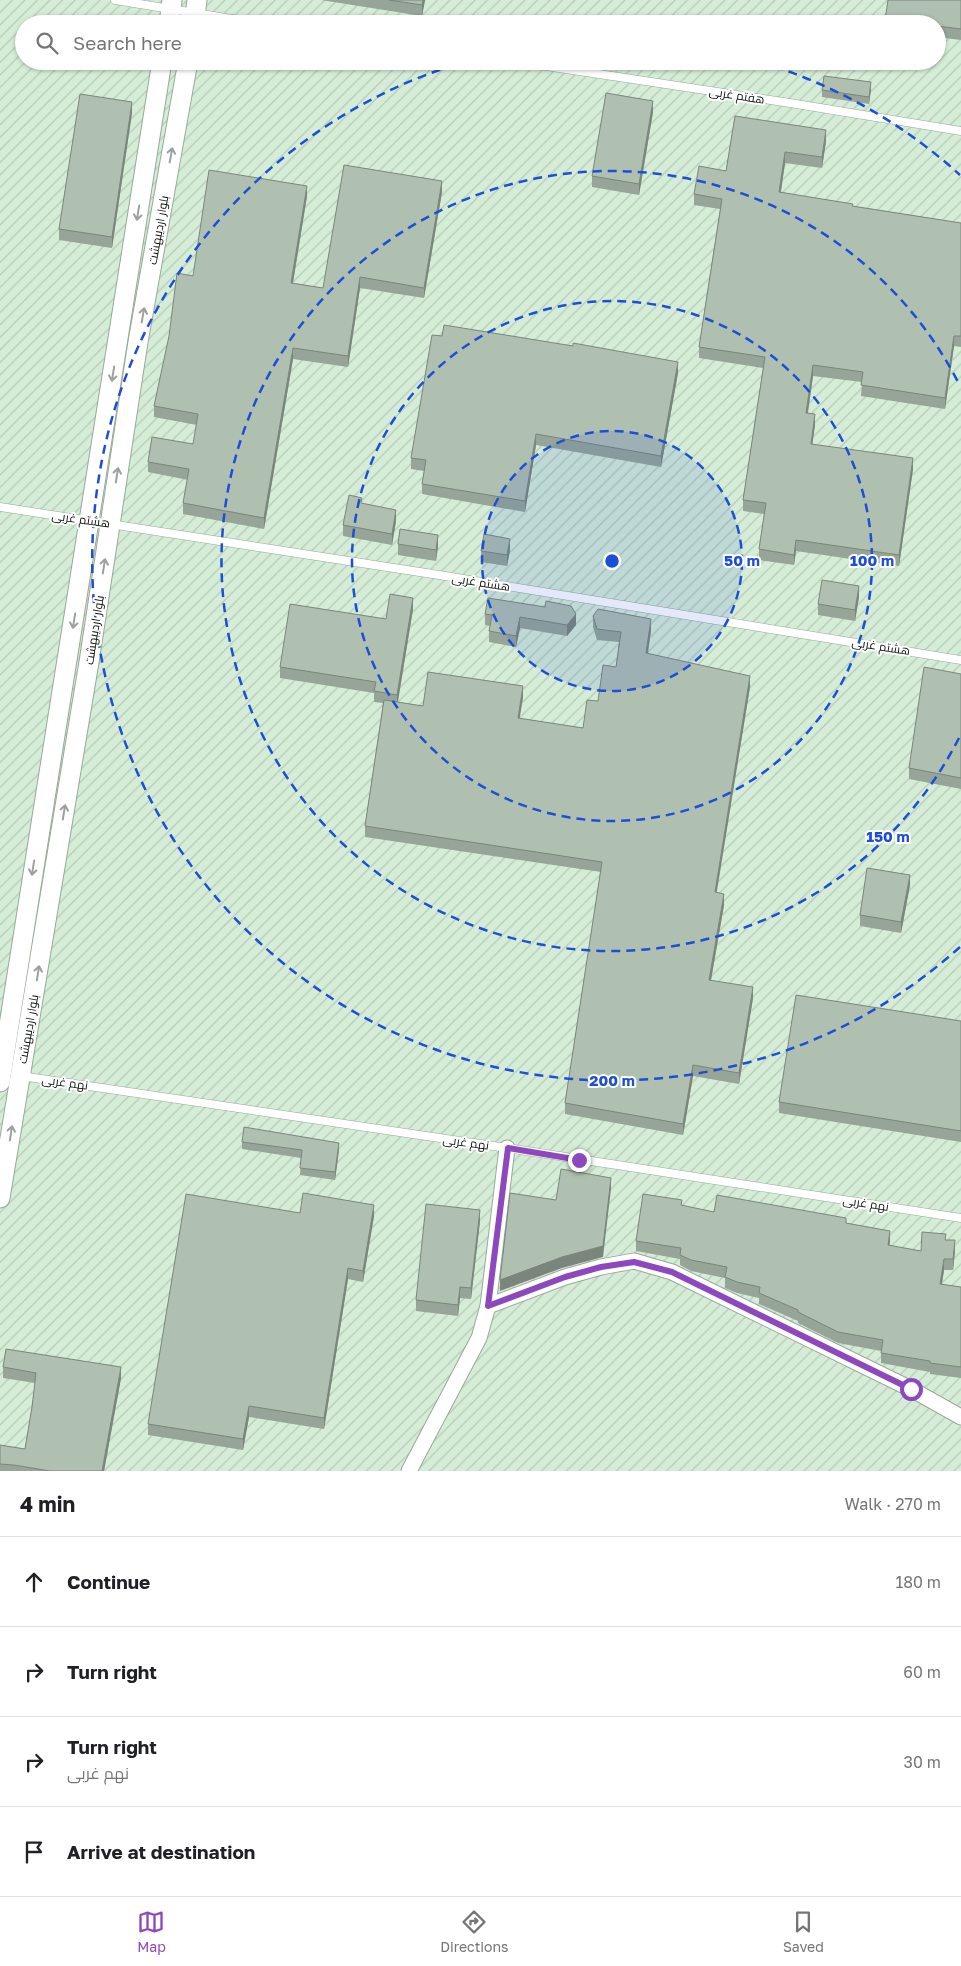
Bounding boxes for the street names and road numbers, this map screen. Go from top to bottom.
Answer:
street label: هفتم غربی [708,83,766,108]
street label: بلوار اردیبهشت [145,194,171,266]
street label: هشتم غربی [51,507,111,532]
street label: هشتم غربی [451,570,511,595]
street label: بلوار اردیبهشت [81,594,107,666]
street label: هشتم غربی [851,634,911,659]
street label: بلوار اردیبهشت [15,993,41,1065]
street label: نهم غربی [41,1071,89,1094]
street label: نهم غربی [442,1131,490,1154]
street label: نهم غربی [842,1192,890,1215]

